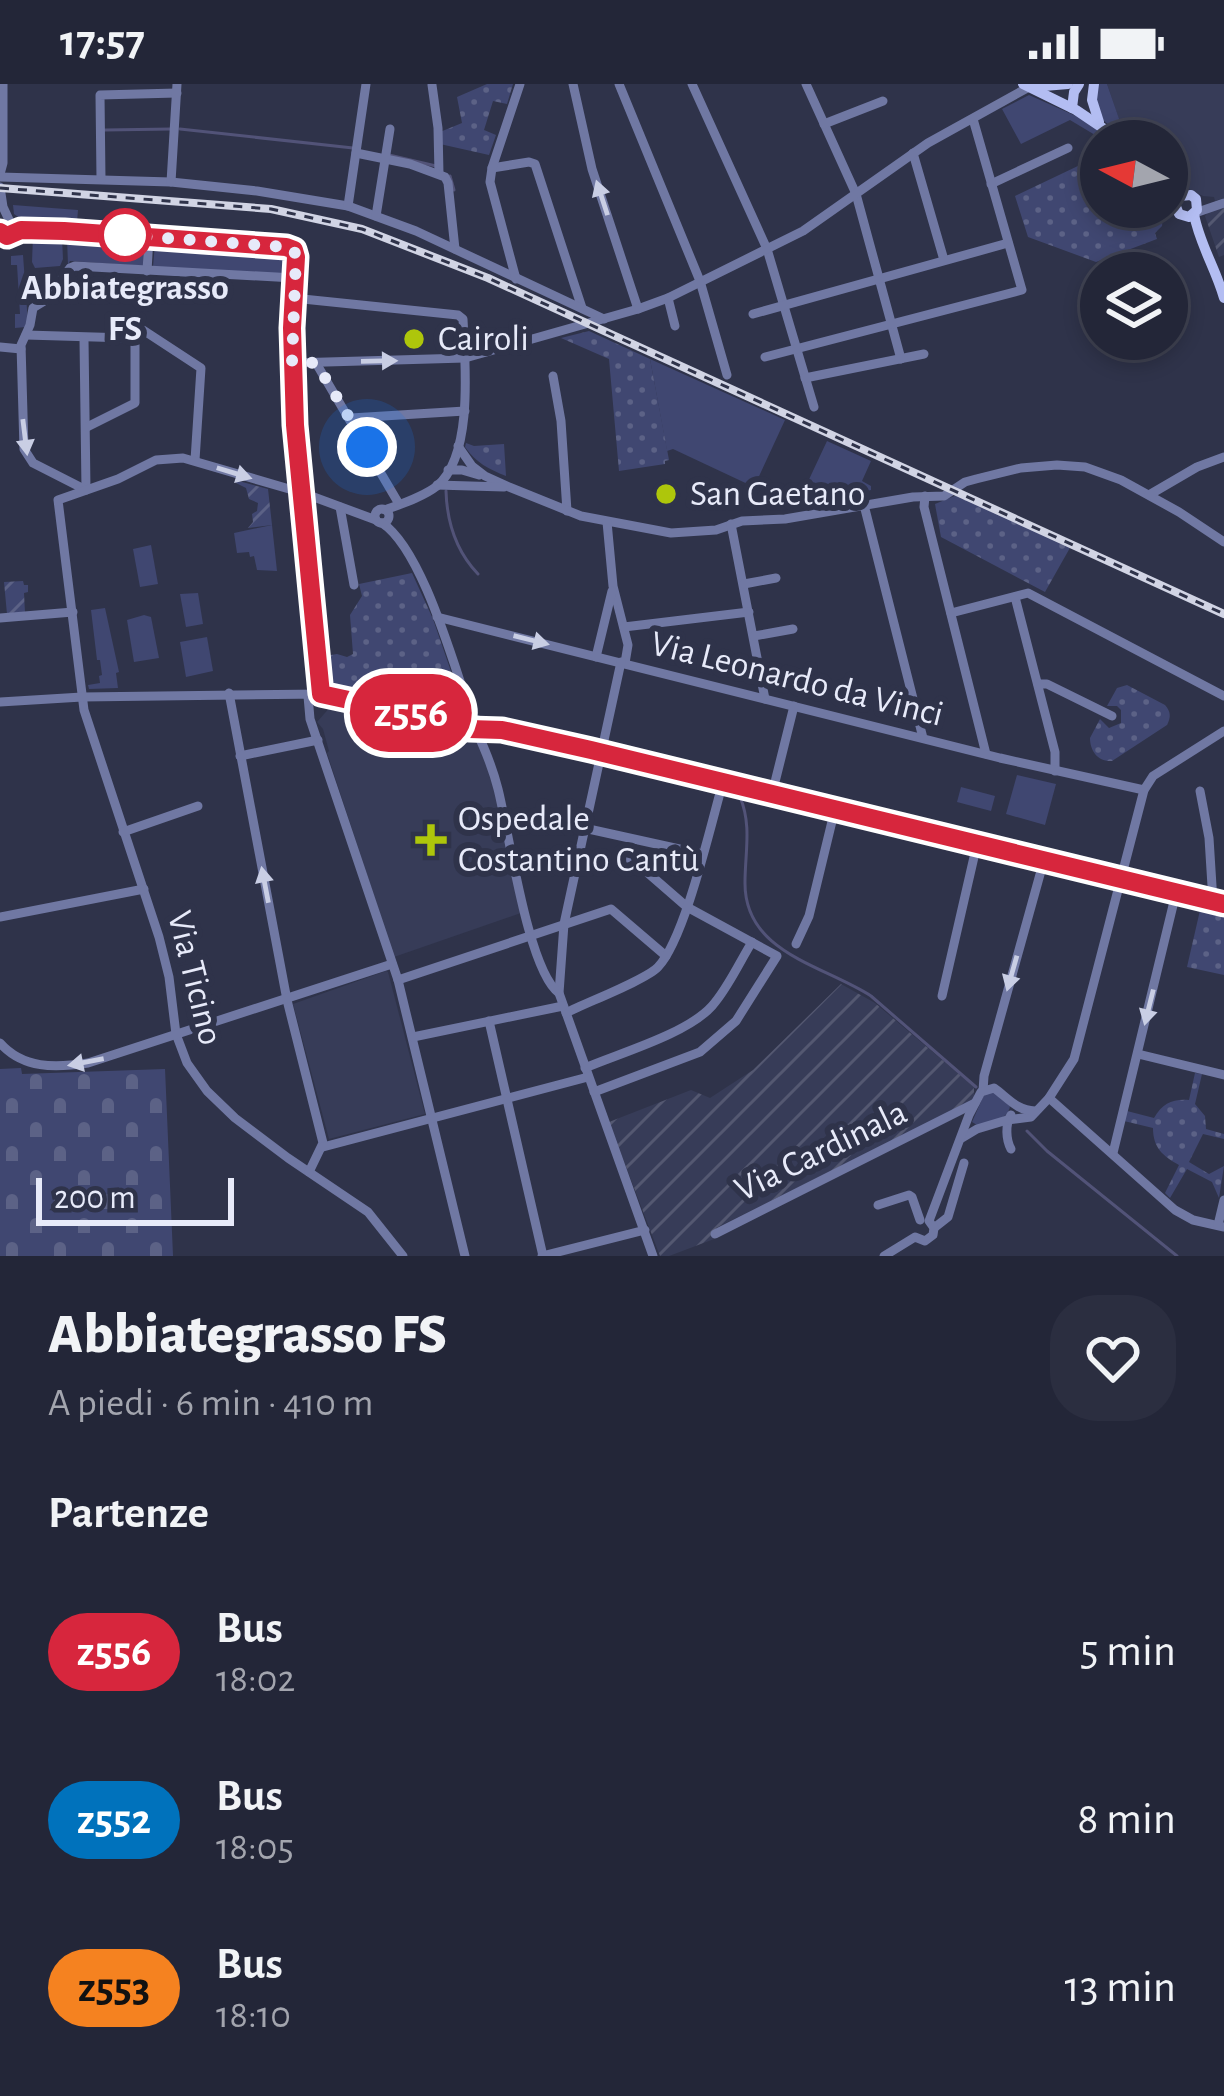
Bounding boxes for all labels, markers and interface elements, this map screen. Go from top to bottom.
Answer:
text: 17:57 [60,19,145,64]
north arrow [1080,120,1188,228]
map controls [1080,120,1188,360]
one-way arrow [591,179,610,216]
marker: Abbiategrasso FS [100,210,150,260]
button: layers [1080,252,1188,360]
place label: Abbiategrasso FS [21,270,229,347]
place label: Cairoli [438,321,529,357]
marker: Cairoli [401,326,427,352]
one-way arrow [361,351,399,371]
your location [337,417,397,477]
one-way arrow [16,419,35,457]
one-way arrow [216,464,253,483]
place label: San Gaetano [690,476,866,512]
marker: San Gaetano [653,481,679,507]
street label: Via Leonardo da Vinci [647,625,947,733]
one-way arrow [513,631,550,650]
line badge: z556 [327,674,495,752]
text: z556 [374,692,448,734]
place label: Ospedale Costantino Cantù [458,801,699,878]
marker: Ospedale Costantino Cantù [415,824,447,856]
one-way arrow [255,865,274,903]
street label: Via Ticino [161,907,229,1049]
one-way arrow [1002,954,1021,991]
one-way arrow [1139,988,1158,1025]
one-way arrow [67,1053,105,1072]
street label: Via Cardinala [729,1094,913,1208]
scale bar [36,1172,234,1225]
text: 200 m [54,1182,136,1215]
button: heart [1050,1295,1176,1421]
text: Abbiategrasso FS [48,1306,447,1363]
text: A piedi · 6 min · 410 m [48,1384,373,1423]
text: Partenze [48,1491,209,1536]
text: Bus [216,1606,283,1651]
text: 5 min [1080,1629,1176,1674]
text: z556 [77,1631,151,1673]
text: 18:02 [216,1660,295,1699]
text: Bus [216,1774,283,1819]
text: 8 min [1077,1797,1176,1842]
text: z552 [77,1799,151,1841]
text: 18:05 [216,1828,294,1867]
text: Bus [216,1942,283,1987]
text: 13 min [1064,1965,1176,2010]
text: z553 [78,1967,150,2009]
text: 18:10 [216,1996,291,2035]

